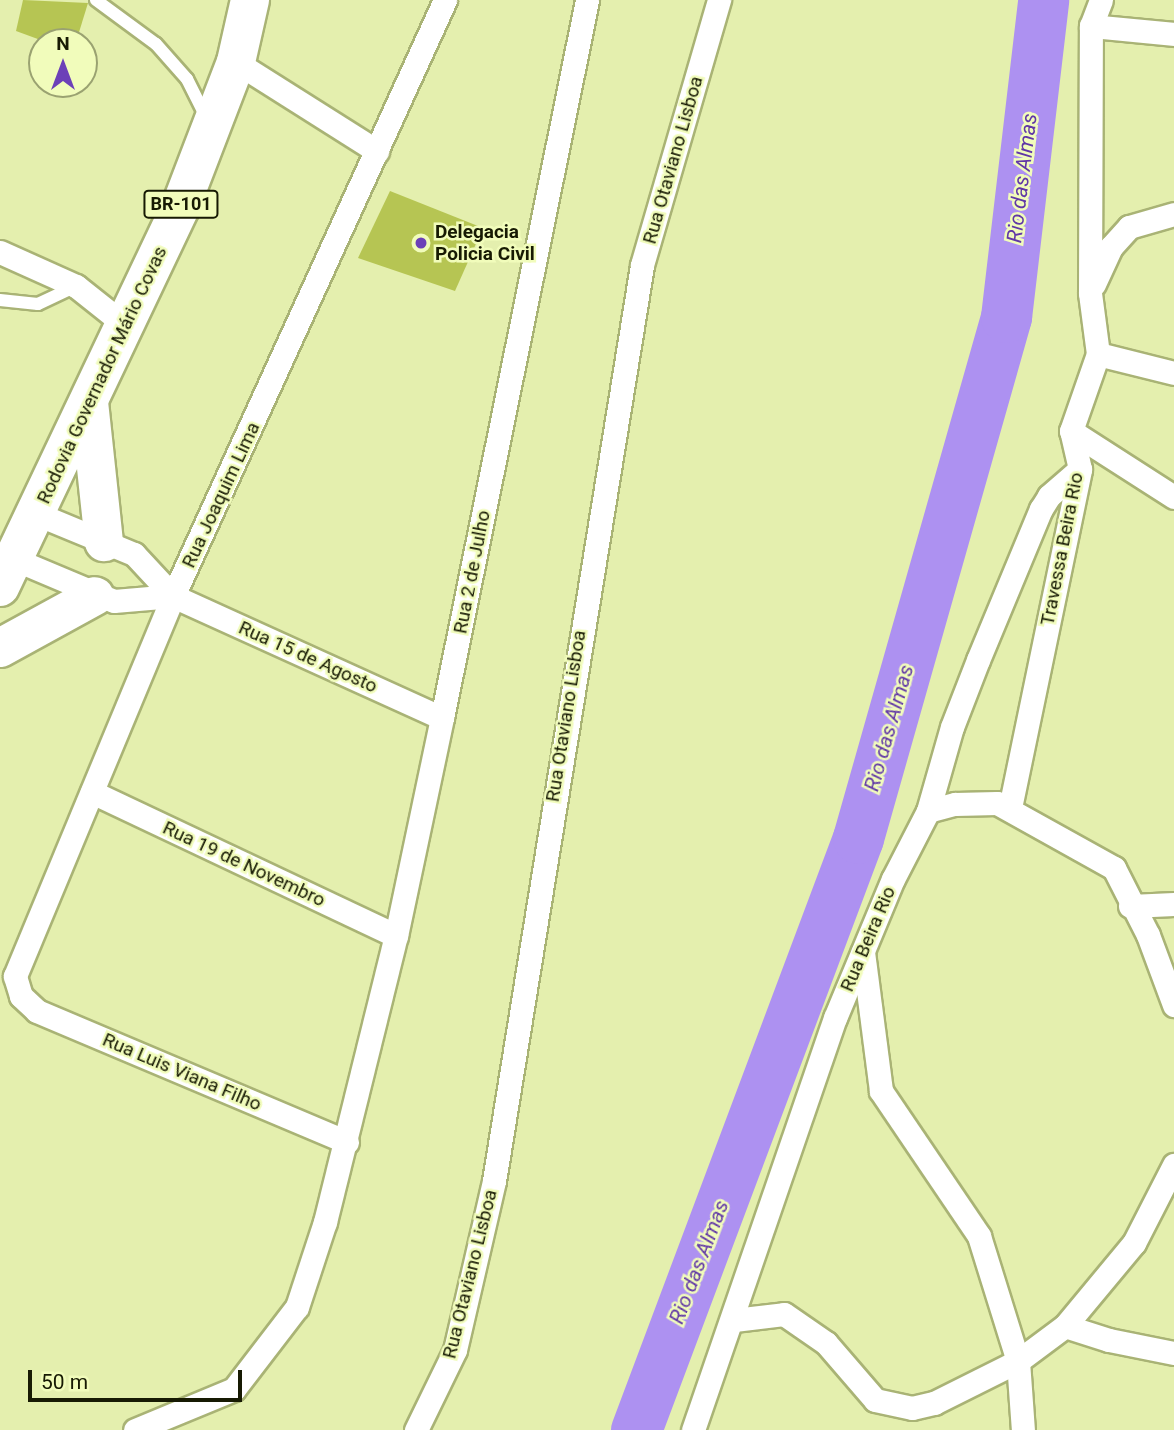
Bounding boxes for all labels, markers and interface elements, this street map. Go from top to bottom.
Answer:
north arrow [28,28,98,98]
text: N [56,32,70,55]
street label: Rua Otaviano Lisboa [638,74,708,246]
water label: Rio das Almas [1002,112,1042,244]
road number: BR-101 [142,190,220,218]
place label: Delegacia Policia Civil [435,221,535,265]
marker: Delegacia Policia Civil [413,235,429,251]
street label: Rodovia Governador Mário Covas [32,243,172,507]
street label: Rua Joaquim Lima [177,419,265,571]
street label: Travessa Beira Rio [1036,470,1088,628]
street label: Rua 2 de Julho [449,508,495,636]
street label: Rua 15 de Agosto [235,616,381,698]
street label: Rua Otaviano Lisboa [541,629,591,803]
water label: Rio das Almas [859,662,919,794]
street label: Rua 19 de Novembro [159,816,329,912]
street label: Rua Beira Rio [836,883,900,995]
street label: Rua Luis Viana Filho [99,1028,265,1116]
street label: Rua Otaviano Lisboa [438,1187,502,1361]
water label: Rio das Almas [664,1197,734,1327]
scale bar [32,1356,245,1400]
text: 50 m [41,1370,88,1394]

